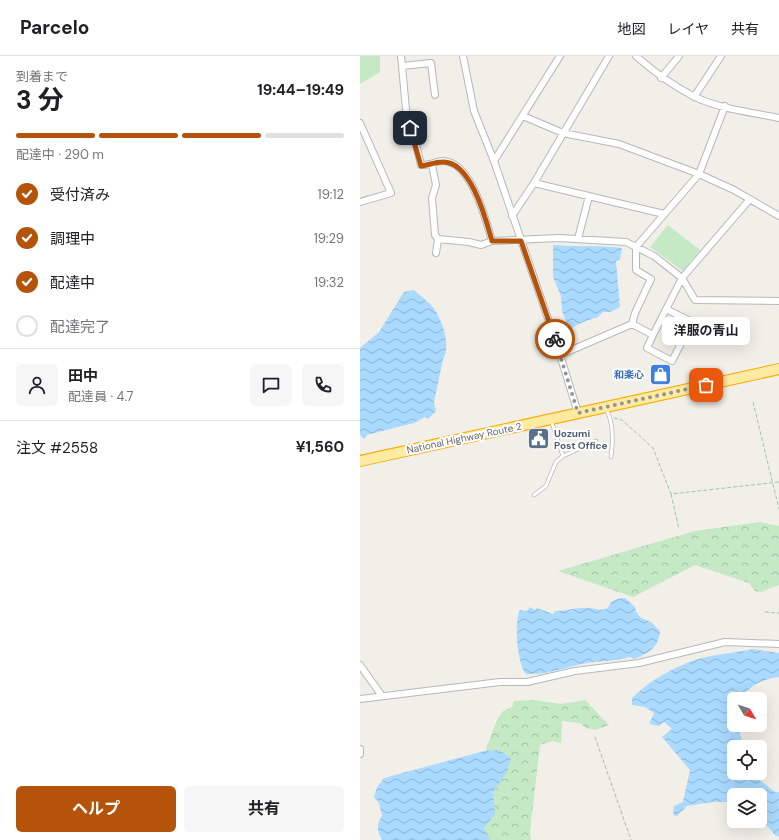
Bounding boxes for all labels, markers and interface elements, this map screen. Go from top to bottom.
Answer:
text: Parcelo [20,15,89,40]
text: 地図 [617,20,645,38]
text: レイヤ [667,20,709,38]
text: 共有 [731,20,759,38]
text: 到着まで [16,68,68,85]
text: 19:44–19:49 [257,80,344,100]
text: 3 分 [16,83,64,117]
pin [393,111,427,145]
icon: home [399,117,421,139]
text: 配達中 · 290 m [16,146,104,163]
icon: check [16,183,38,205]
text: 受付済み [50,185,110,205]
text: 19:12 [318,186,344,203]
icon: check [16,227,38,249]
text: 調理中 [50,229,95,249]
text: 19:29 [314,230,344,247]
icon: check [16,271,38,293]
text: 配達中 [50,273,95,293]
text: 19:32 [314,274,344,291]
text: 配達完了 [50,317,110,337]
callout: 洋服の青山 [662,317,750,345]
courier [535,319,575,359]
text: 洋服の青山 [673,322,739,339]
icon: bike [544,328,566,350]
shop icon: 和楽心 [647,361,673,387]
button: person [16,364,58,406]
button: chat [250,364,292,406]
button: phone [302,364,344,406]
text: 田中 [68,366,98,386]
place label: 和楽心 [614,368,644,381]
pin [689,368,723,402]
icon: bag [695,374,717,396]
text: 配達員 · 4.7 [68,388,134,405]
street label: National Highway Route 2 [405,419,523,457]
public building icon: Uozumi Post Office [525,426,551,452]
place label: Uozumi Post Office [554,427,608,452]
text: ¥1,560 [296,437,344,457]
text: 注文 #2558 [16,438,98,458]
north arrow [727,692,767,732]
map controls [727,692,767,828]
button: locate [727,740,767,780]
button: ヘルプ [16,786,176,832]
button: 共有 [184,786,344,832]
button: layers [727,788,767,828]

